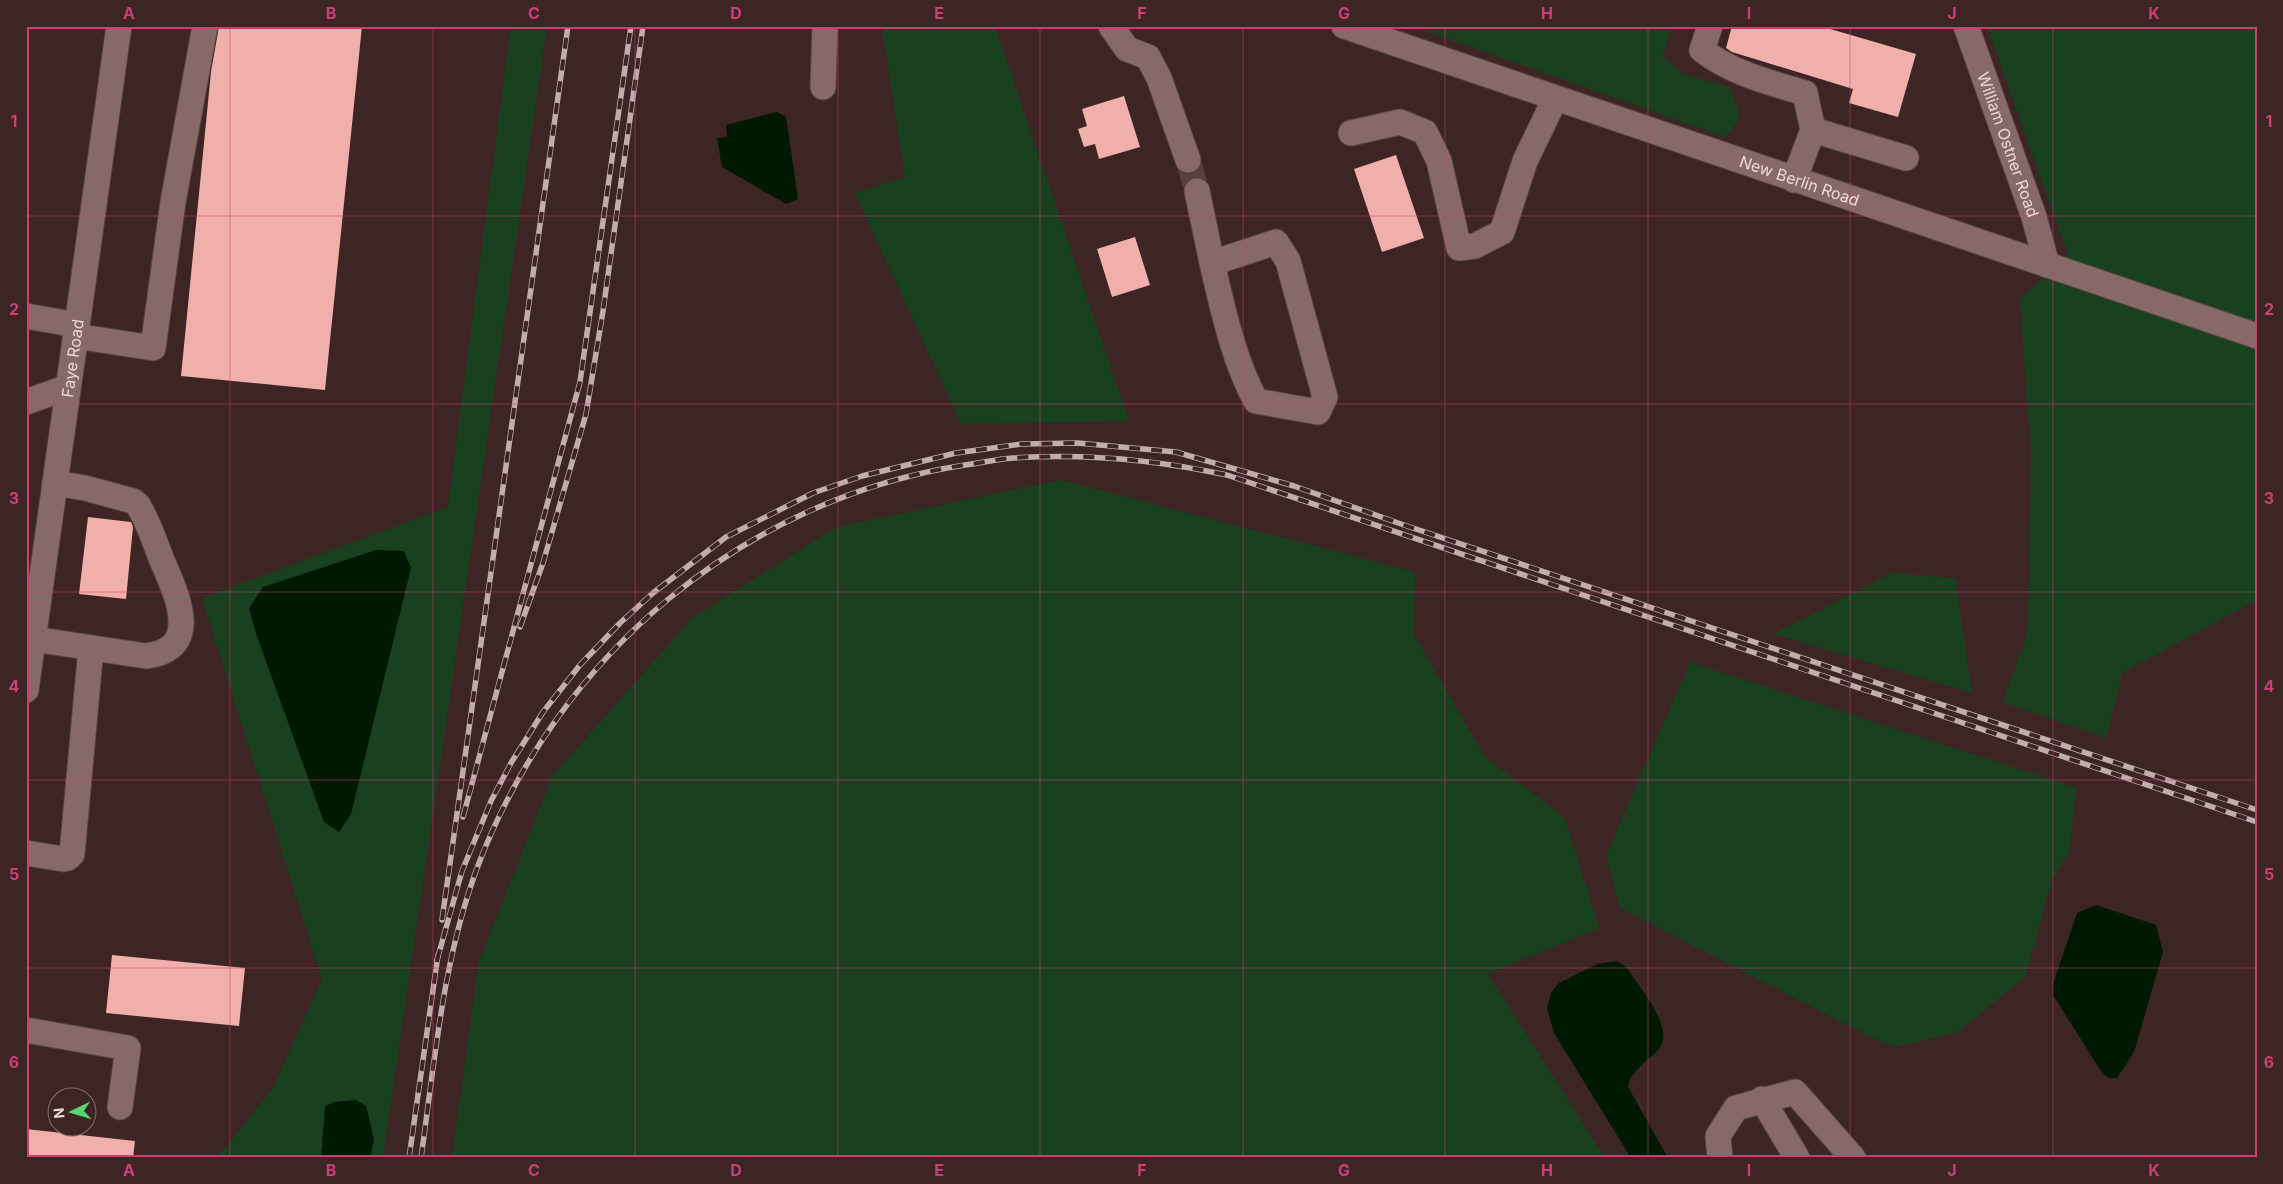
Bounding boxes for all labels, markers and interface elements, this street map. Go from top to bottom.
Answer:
text: A [123,3,135,23]
text: B [326,3,336,23]
text: C [528,3,540,23]
text: D [730,3,742,23]
text: E [934,3,944,23]
text: F [1137,3,1147,23]
text: G [1338,3,1350,23]
text: H [1541,3,1553,23]
text: I [1747,3,1751,23]
text: J [1947,3,1957,23]
text: K [2148,3,2160,23]
street label: William Ostner Road [1973,69,2043,220]
text: 1 [11,111,17,131]
text: 1 [2266,111,2272,131]
street label: New Berlin Road [1737,151,1862,210]
text: 2 [9,299,19,319]
text: 2 [2264,299,2274,319]
street label: Faye Road [57,318,88,399]
text: 3 [9,488,19,508]
text: 3 [2264,488,2274,508]
text: 4 [9,676,20,696]
text: 4 [2264,676,2275,696]
text: 5 [9,864,19,884]
text: 5 [2264,864,2274,884]
text: 6 [9,1052,19,1072]
text: 6 [2264,1052,2274,1072]
north arrow [48,1086,98,1136]
text: N [50,1107,67,1119]
text: A [123,1160,135,1180]
text: B [326,1160,336,1180]
text: C [528,1160,540,1180]
text: D [730,1160,742,1180]
text: E [934,1160,944,1180]
text: F [1137,1160,1147,1180]
text: G [1338,1160,1350,1180]
text: H [1541,1160,1553,1180]
text: I [1747,1160,1751,1180]
text: J [1947,1160,1957,1180]
text: K [2148,1160,2160,1180]

